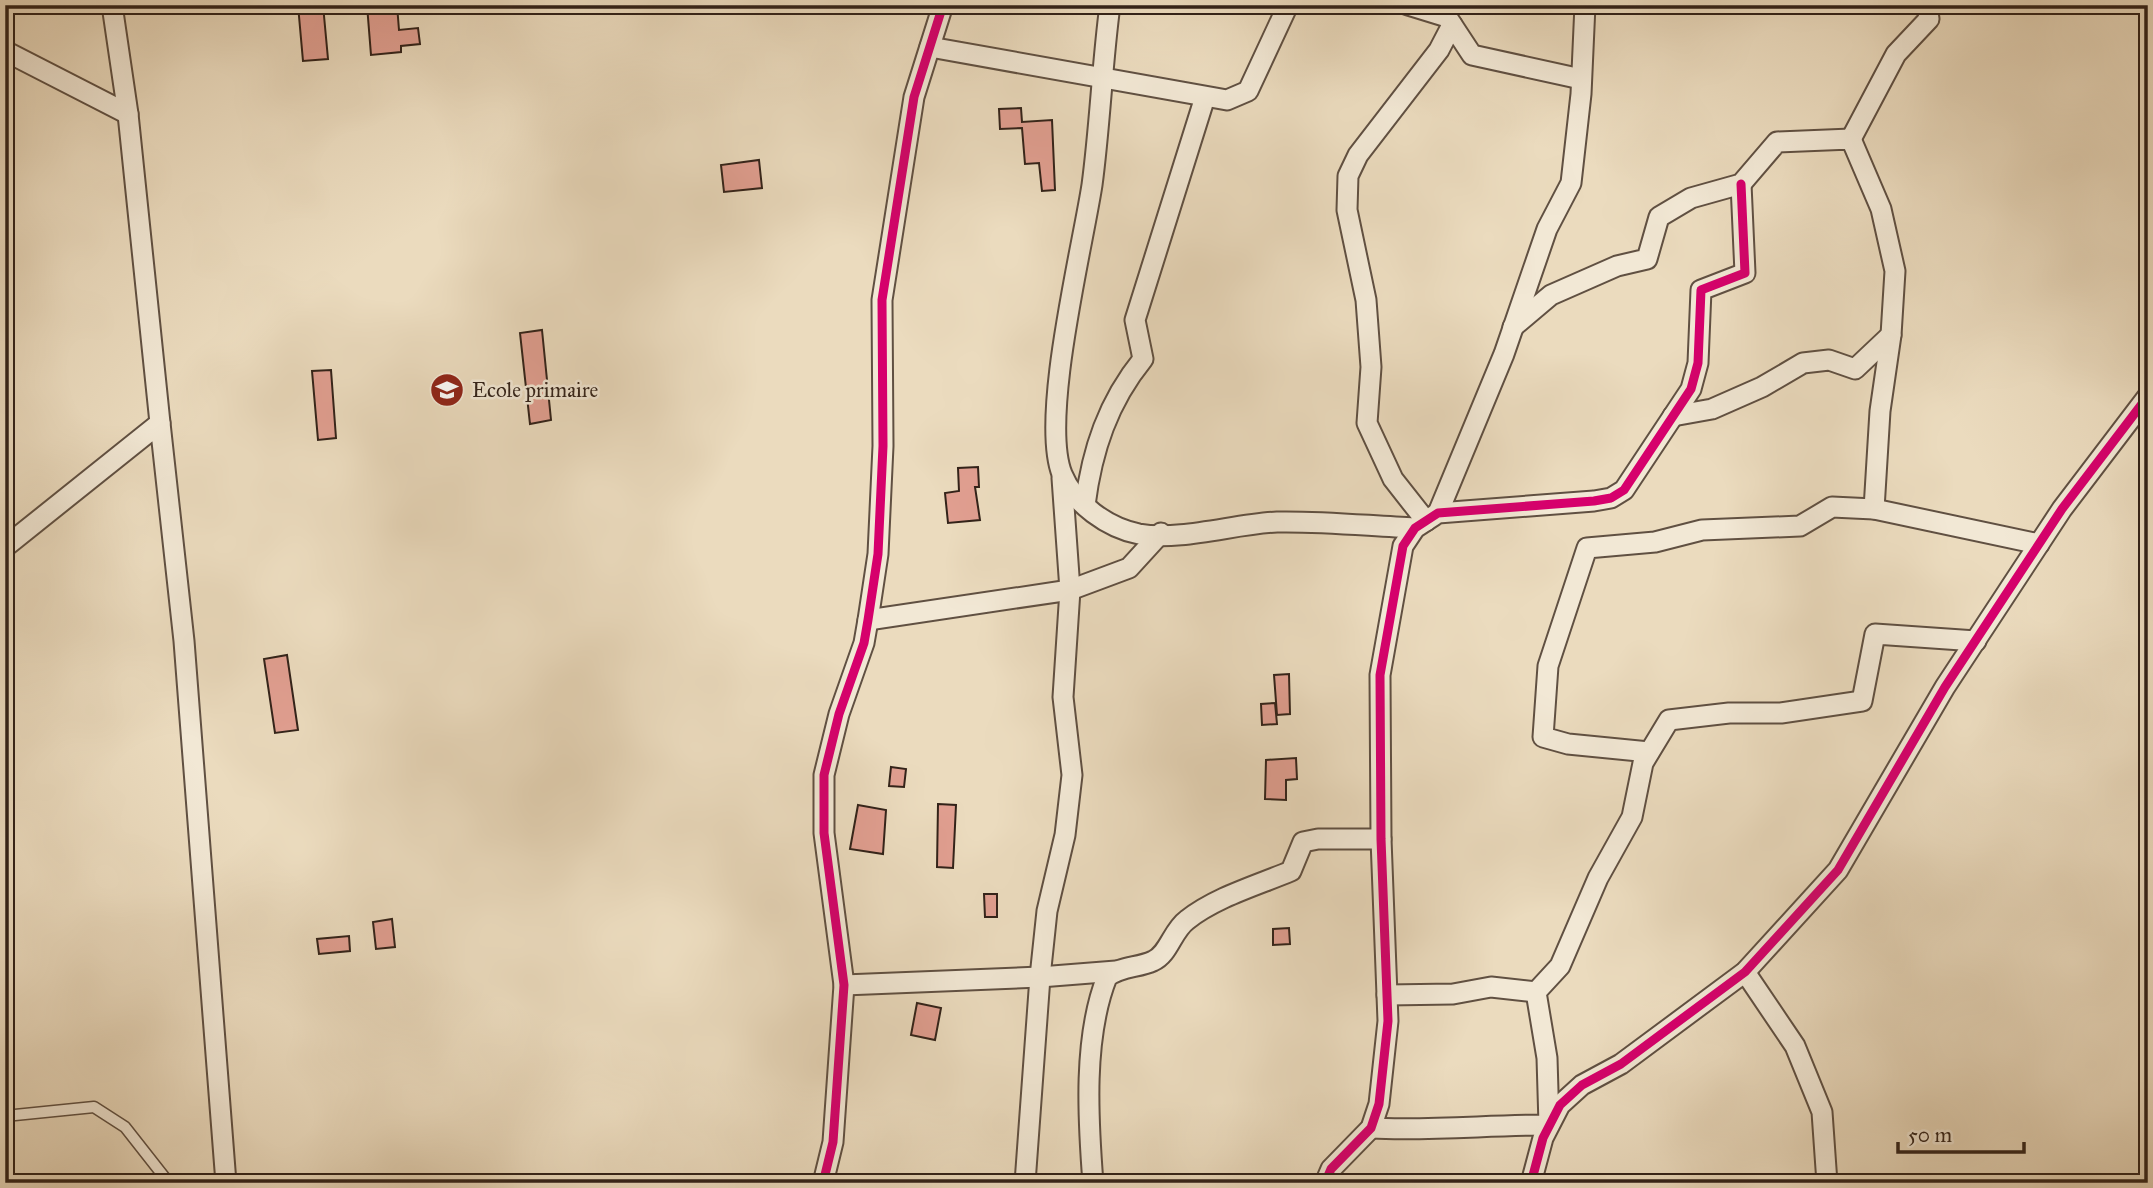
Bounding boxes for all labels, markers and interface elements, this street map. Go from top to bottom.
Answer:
school or university icon: Ecole primaire [428,371,466,409]
place label: Ecole primaire [472,377,599,403]
scale bar [1898,1111,2024,1155]
text: 50 m [1908,1122,1953,1148]

